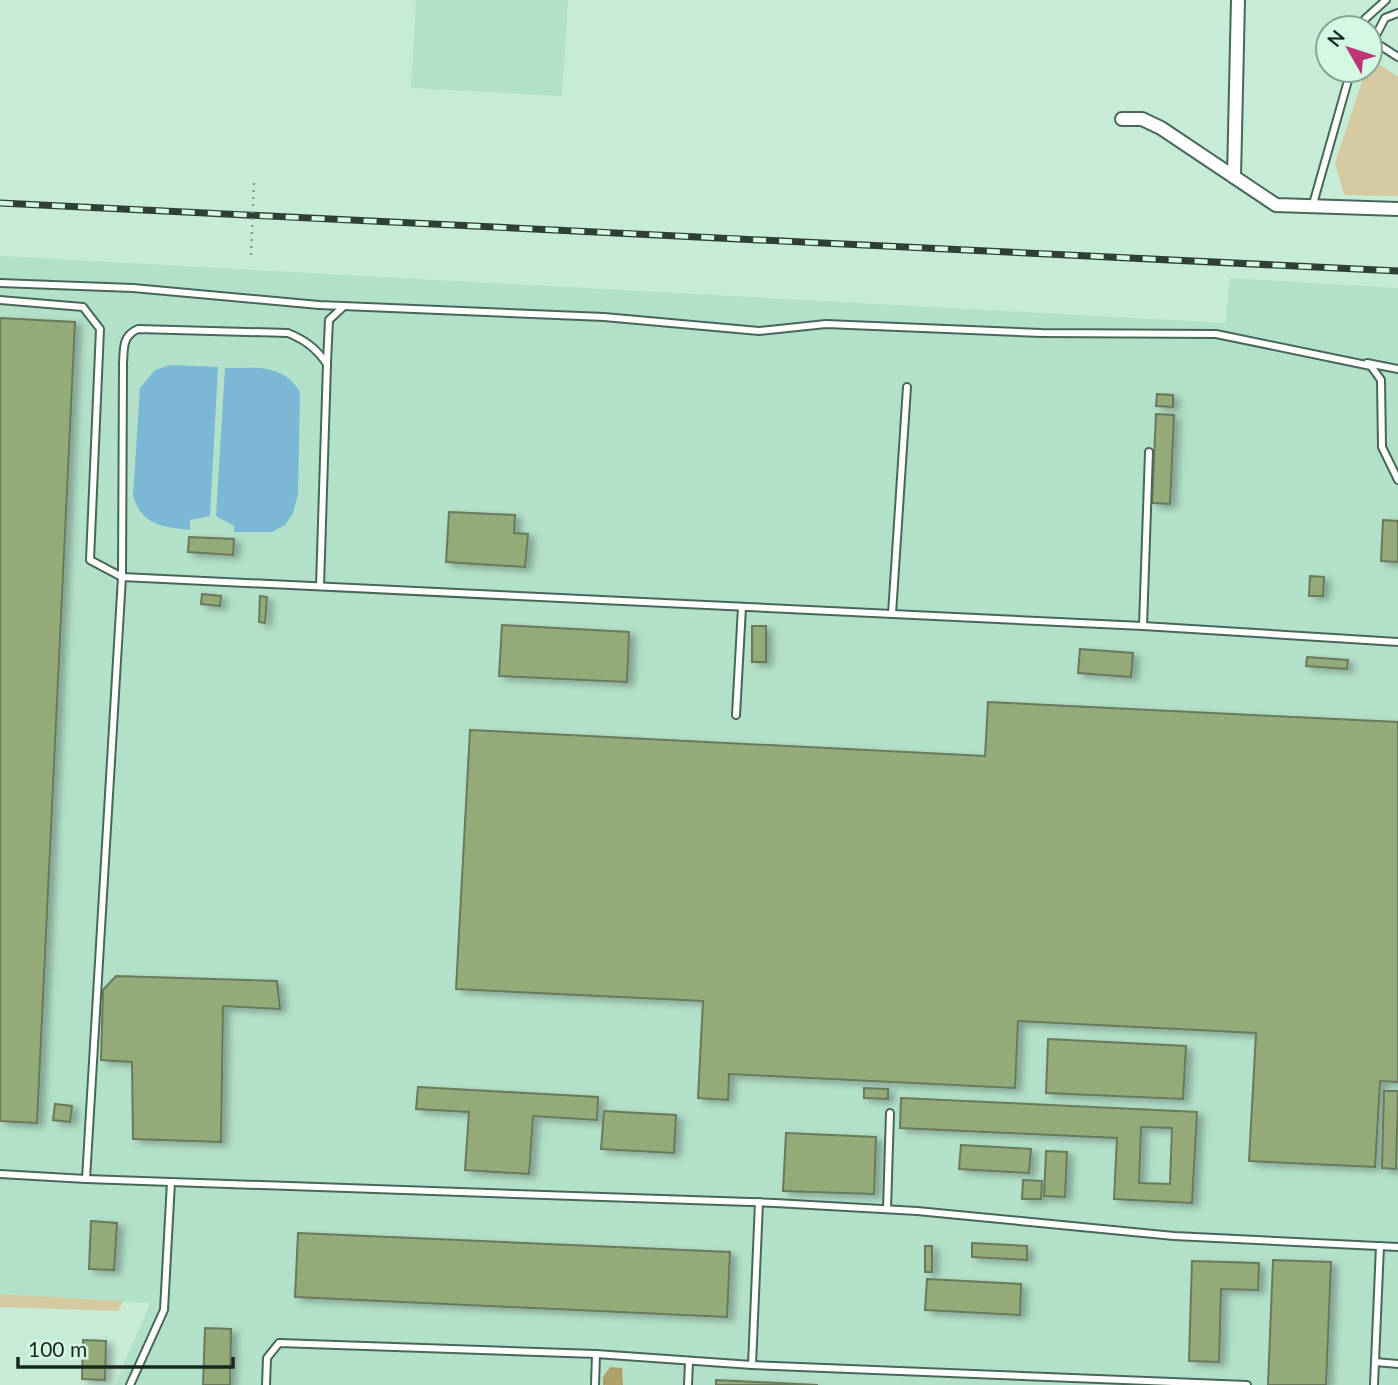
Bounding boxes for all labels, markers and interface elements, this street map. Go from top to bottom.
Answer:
north arrow [1314,14,1384,84]
text: N [1322,25,1349,51]
scale bar [18,1326,233,1370]
text: 100 m [28,1336,87,1361]

